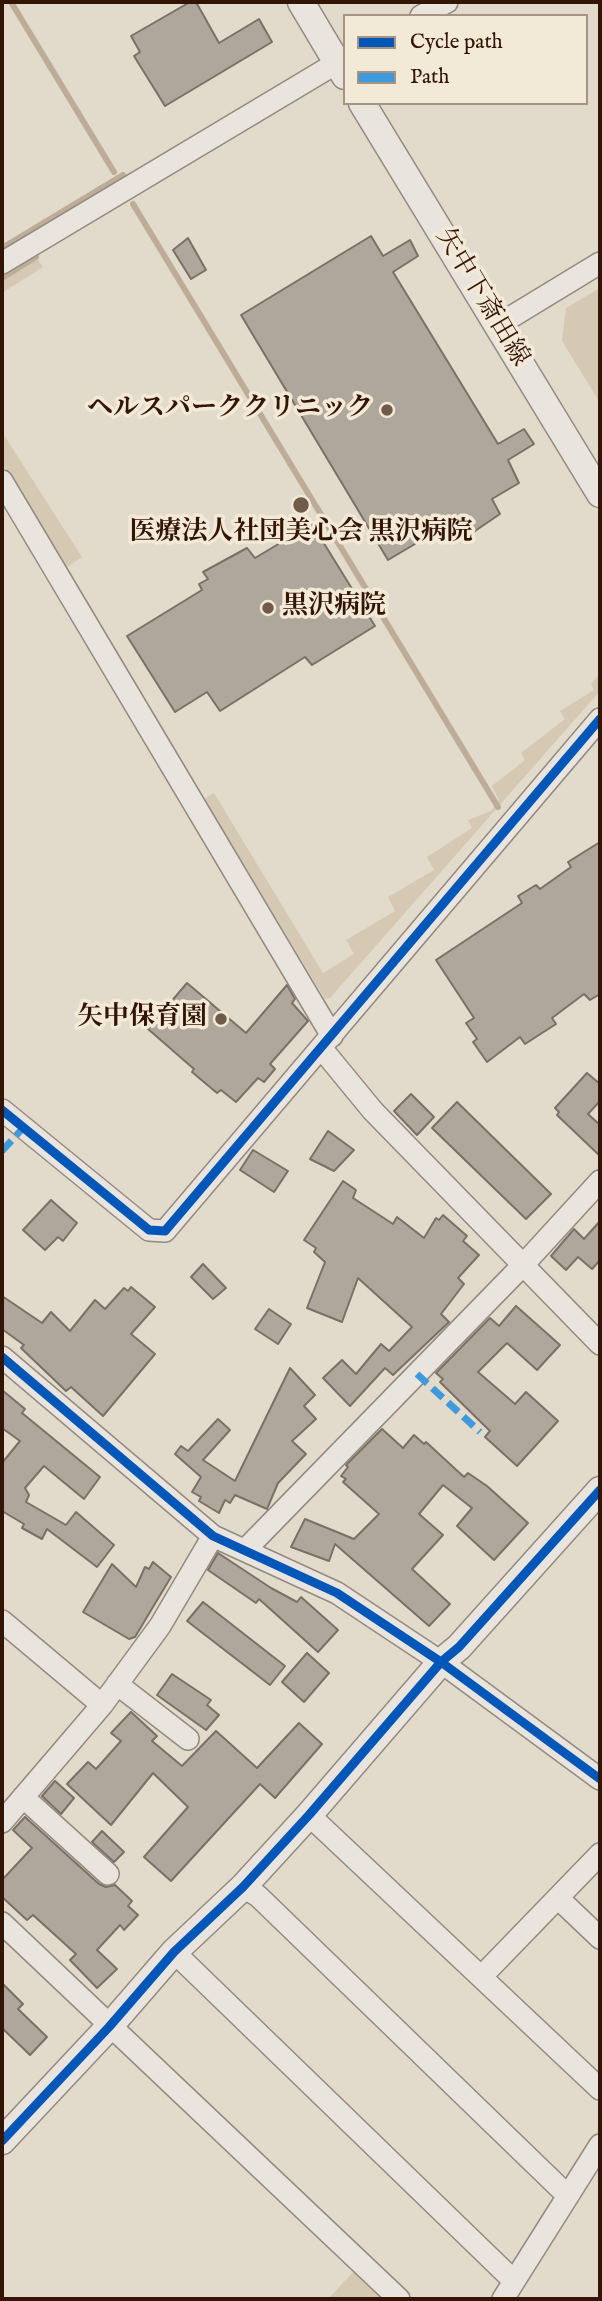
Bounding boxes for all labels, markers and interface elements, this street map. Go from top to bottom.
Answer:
legend [343,14,588,105]
text: Cycle path [410,29,503,56]
text: Path [410,64,449,91]
street label: 矢中下斎田線 [427,223,535,373]
place label: ヘルスパーククリニック [87,394,373,426]
marker: ヘルスパーククリニック [379,402,395,418]
marker: 医療法人社団美心会 黒沢病院 [291,495,311,515]
place label: 医療法人社団美心会 黒沢病院 [129,518,473,550]
place label: 黒沢病院 [282,592,386,624]
marker: 黒沢病院 [260,600,276,616]
place label: 矢中保育園 [77,1003,207,1035]
marker: 矢中保育園 [213,1011,229,1027]

